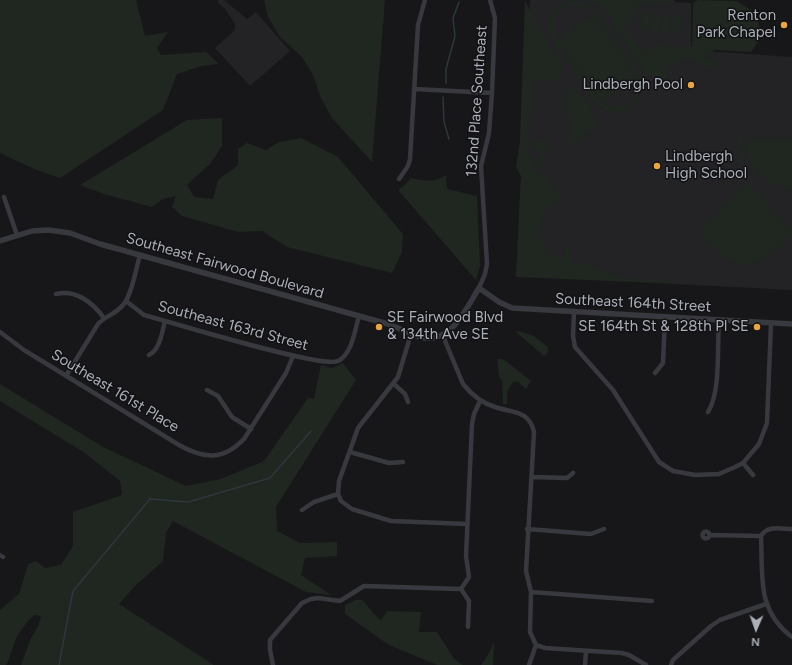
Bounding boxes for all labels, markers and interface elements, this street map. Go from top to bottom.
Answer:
place label: Renton Park Chapel [697,7,776,42]
marker: Renton Park Chapel [779,20,789,30]
street label: 132nd Place Southeast [463,25,491,177]
place label: Lindbergh Pool [582,76,683,94]
marker: Lindbergh Pool [686,80,696,90]
place label: Lindbergh High School [665,148,747,183]
marker: Lindbergh High School [652,161,662,171]
street label: Southeast Fairwood Boulevard [124,229,326,303]
street label: Southeast 164th Street [555,290,711,316]
street label: Southeast 163rd Street [156,297,310,355]
place label: SE Fairwood Blvd & 134th Ave SE [387,309,503,344]
place label: SE 164th St & 128th Pl SE [578,318,749,336]
marker: SE Fairwood Blvd & 134th Ave SE [374,322,384,332]
marker: SE 164th St & 128th Pl SE [752,322,762,332]
street label: Southeast 161st Place [48,346,182,436]
north arrow [736,609,776,649]
text: N [751,635,760,648]

